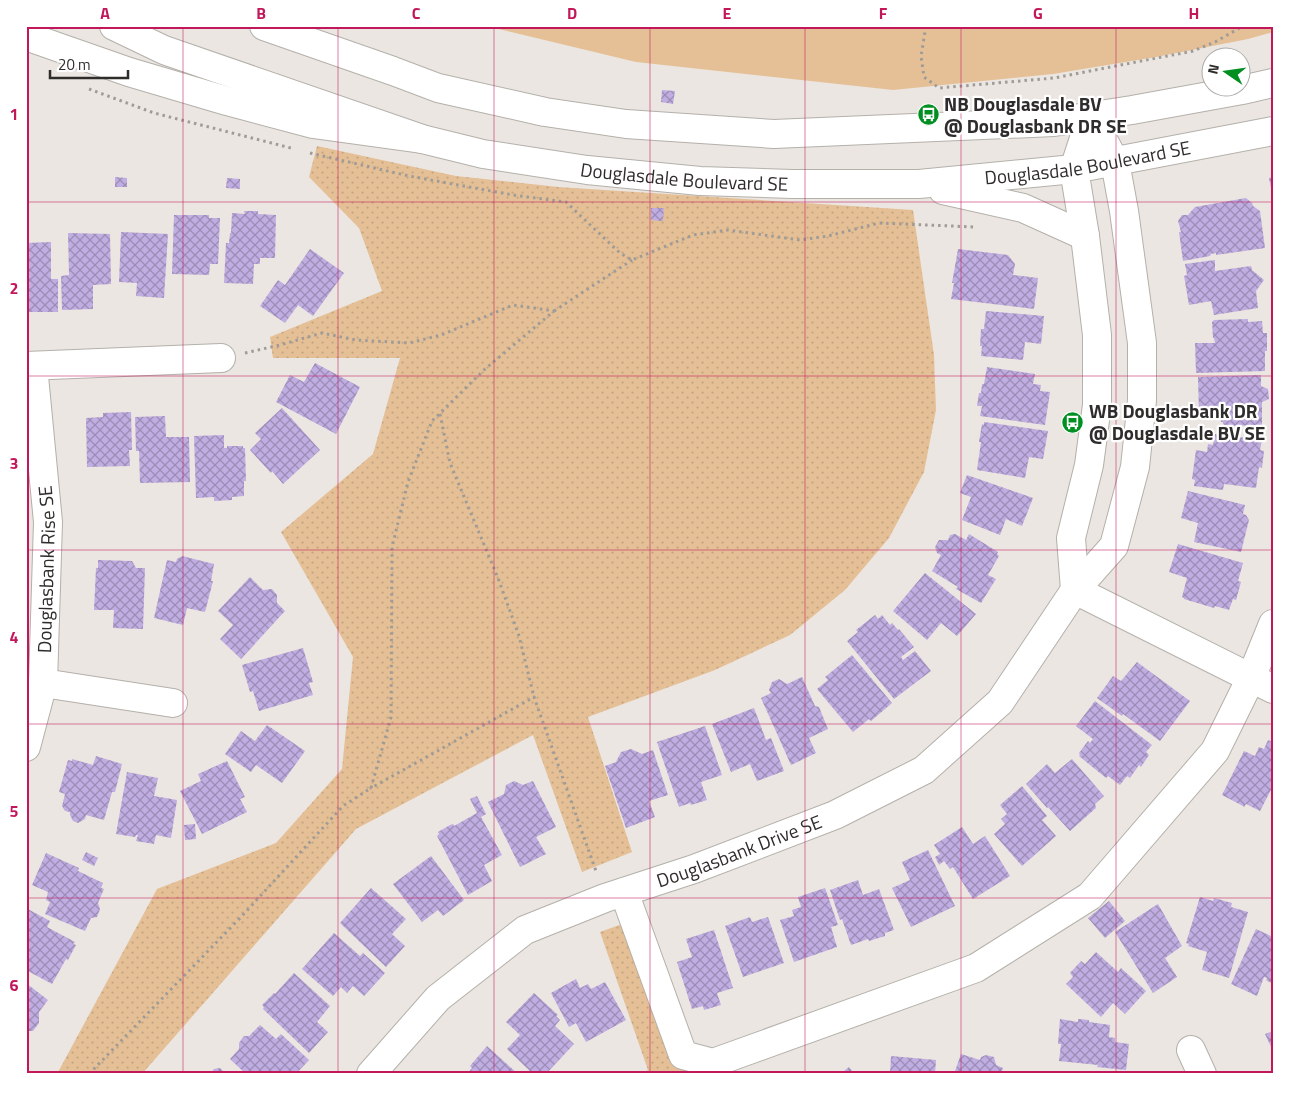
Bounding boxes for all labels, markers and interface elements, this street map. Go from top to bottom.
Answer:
text: A [100,1,110,25]
text: B [256,1,266,25]
text: C [412,1,421,25]
text: D [567,1,577,25]
text: E [723,1,732,25]
text: F [879,1,888,25]
text: G [1033,1,1043,25]
text: H [1189,1,1199,25]
scale bar [50,48,128,80]
north arrow [1202,48,1252,98]
text: 20 m [58,53,91,76]
text: N [1202,62,1224,76]
place label: NB Douglasdale BV @ Douglasbank DR SE [944,89,1127,140]
text: 1 [10,102,18,126]
bus stop icon: NB Douglasdale BV @ Douglasbank DR SE [916,103,940,127]
street label: Douglasdale Boulevard SE [983,132,1193,192]
street label: Douglasdale Boulevard SE [578,154,789,198]
text: 2 [10,276,18,300]
place label: WB Douglasbank DR @ Douglasdale BV SE [1089,396,1265,447]
bus stop icon: WB Douglasbank DR @ Douglasdale BV SE [1061,410,1085,434]
text: 3 [10,451,18,475]
street label: Douglasbank Rise SE [29,484,62,653]
text: 4 [10,625,19,649]
text: 5 [10,799,19,823]
street label: Douglasbank Drive SE [652,806,826,894]
text: 6 [10,973,19,997]

